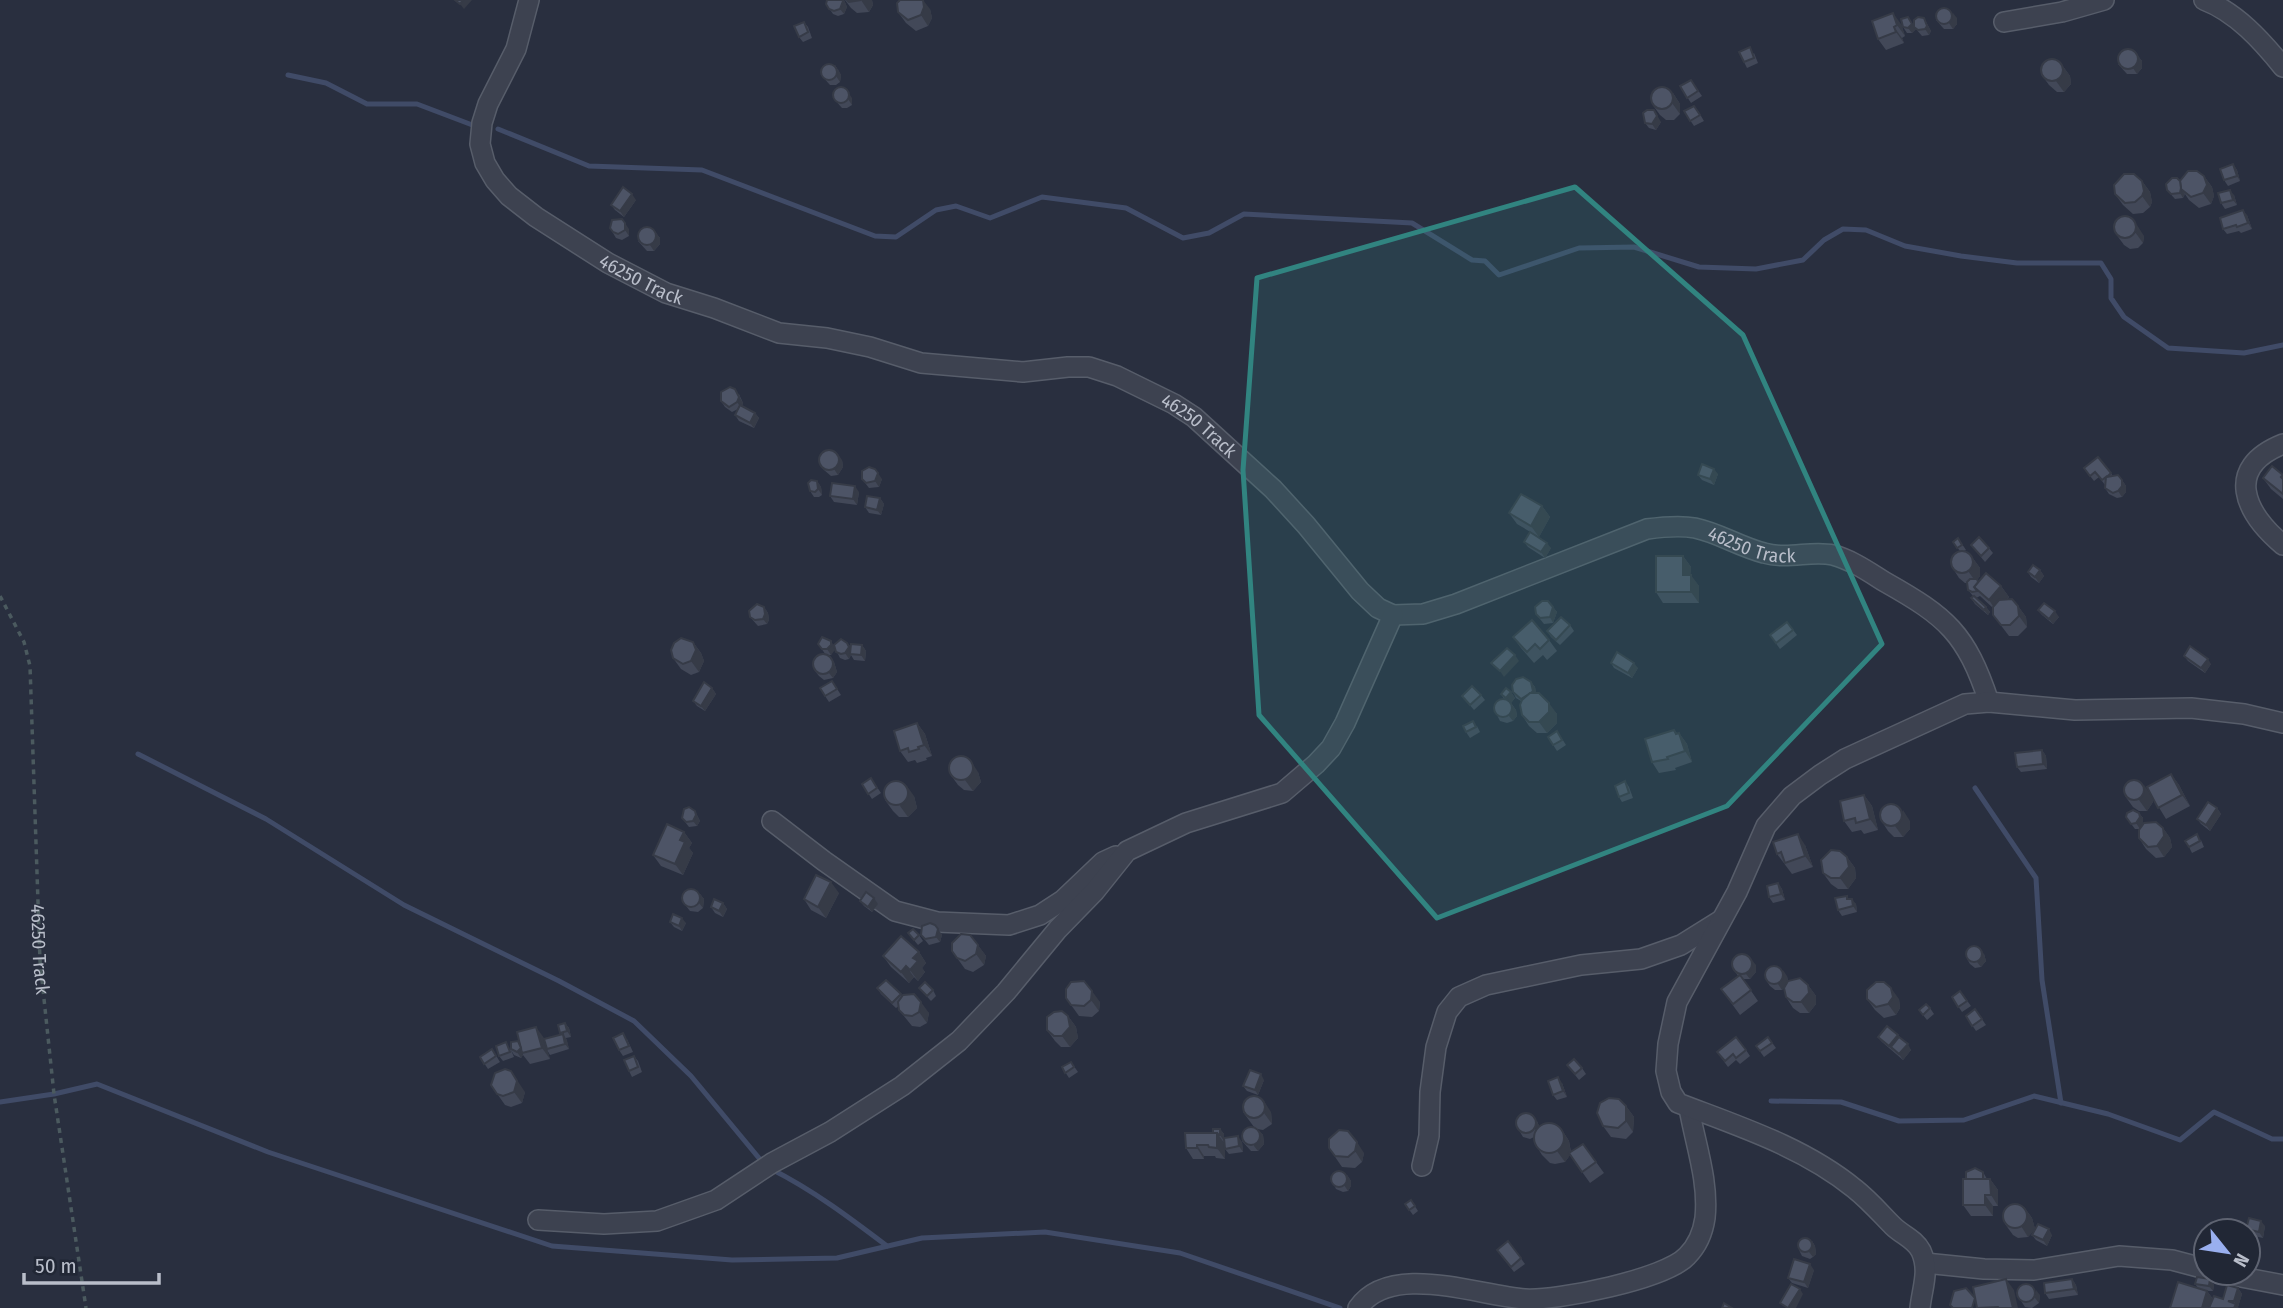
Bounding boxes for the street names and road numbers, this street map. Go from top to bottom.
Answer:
street label: 46250 Track [595,249,686,309]
street label: 46250 Track [1158,388,1242,462]
street label: 46250 Track [1705,521,1796,567]
street label: 46250 Track [27,904,55,996]

